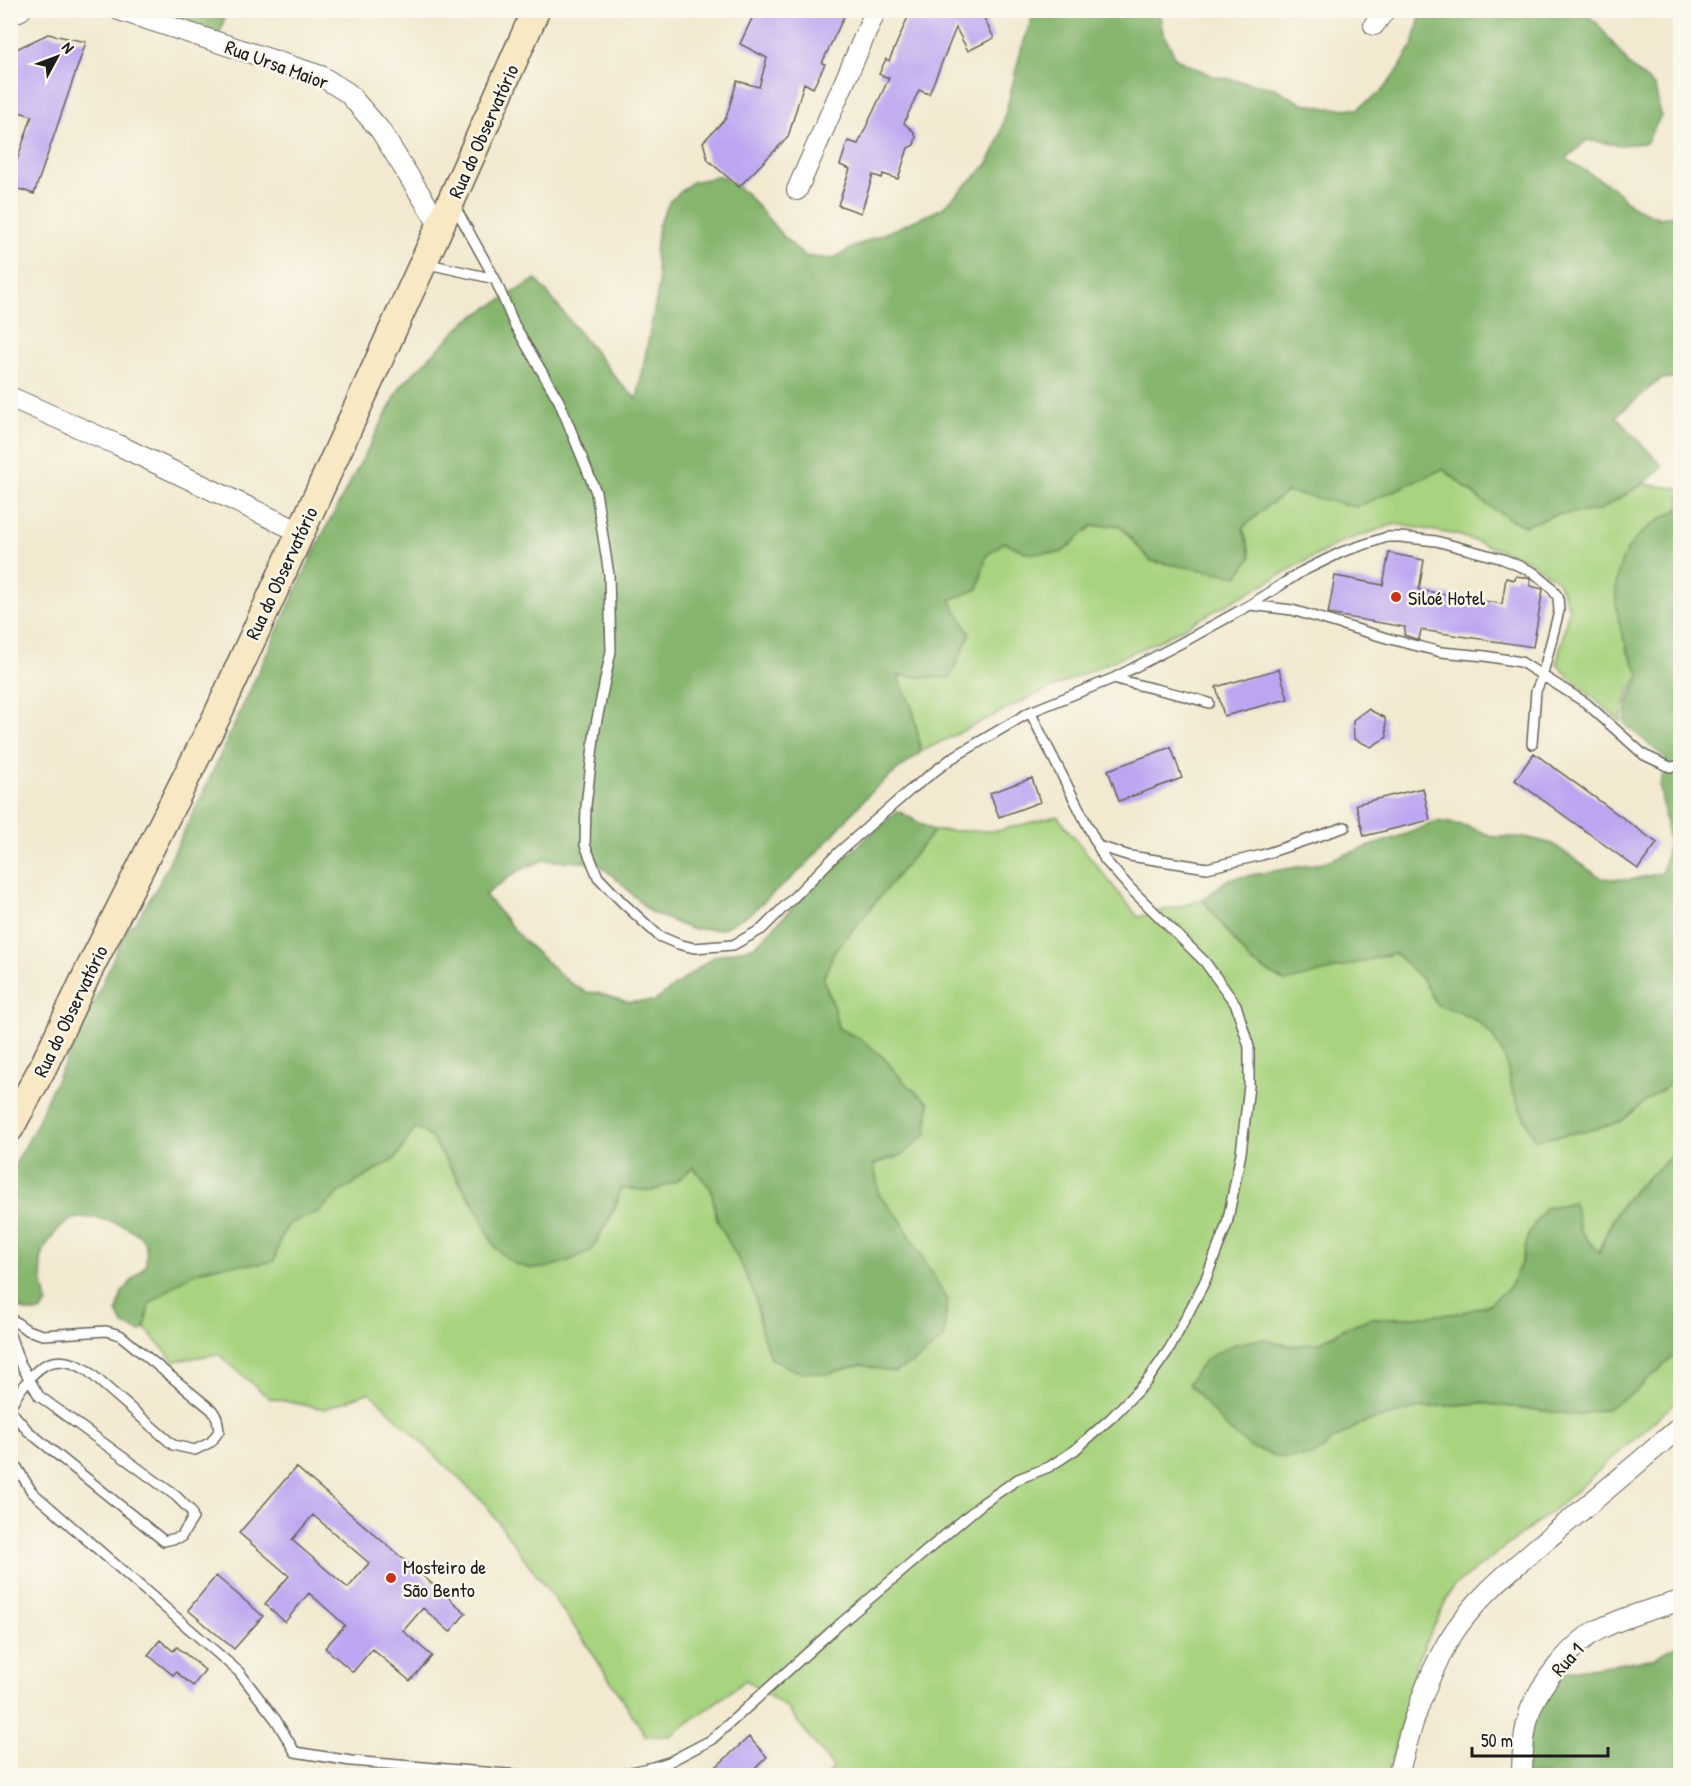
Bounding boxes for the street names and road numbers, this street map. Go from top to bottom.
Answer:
street label: Rua Ursa Maior [221,33,333,95]
street label: Rua do Observatório [441,60,525,202]
street label: Rua do Observatório [238,502,324,644]
street label: Rua do Observatório [26,940,114,1082]
street label: Rua 1 [1545,1636,1589,1682]

